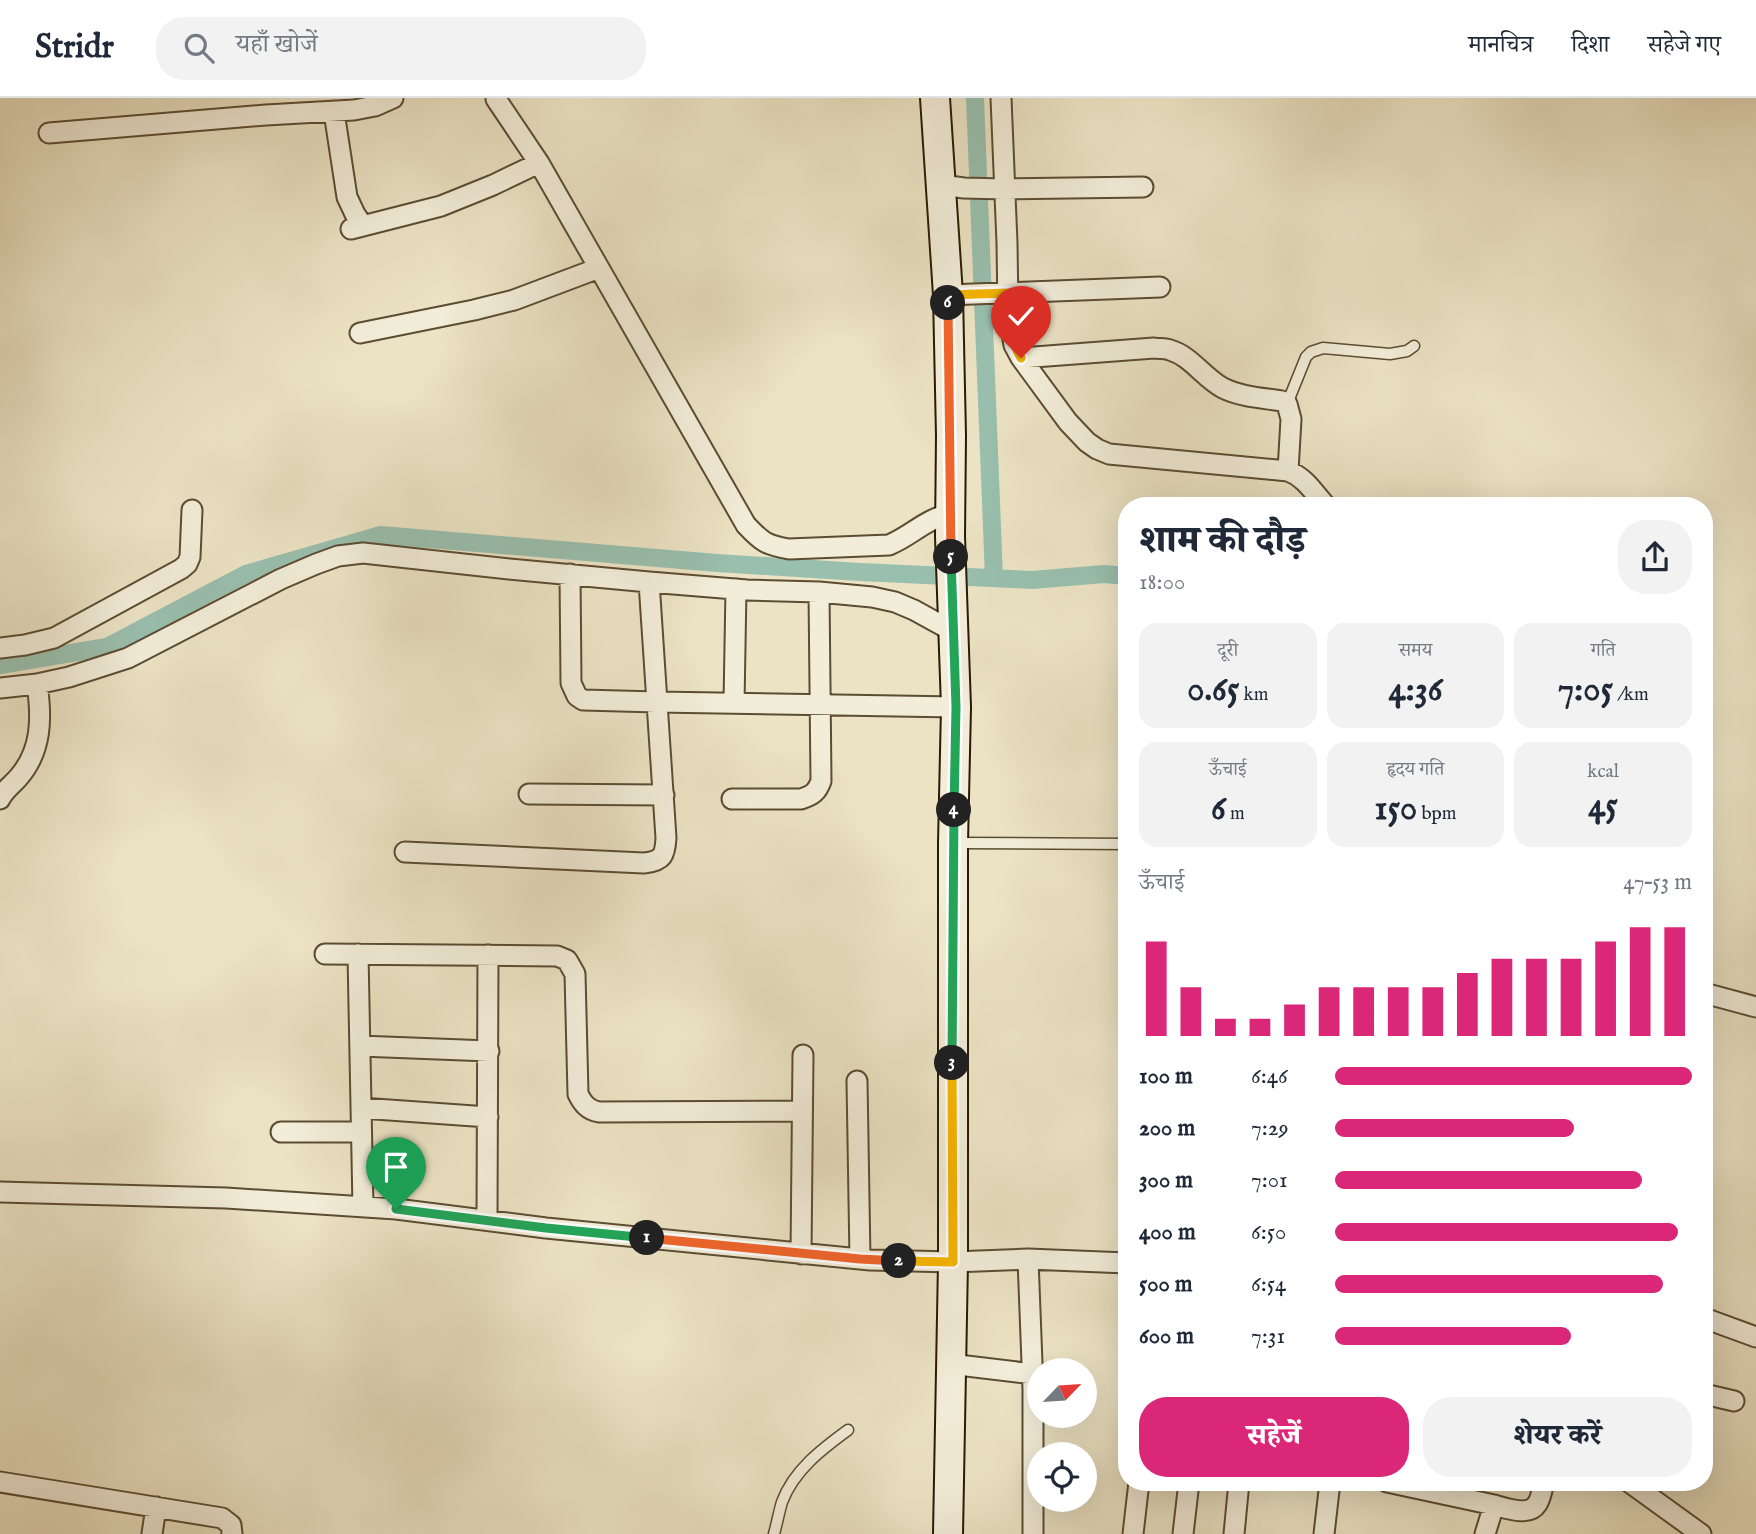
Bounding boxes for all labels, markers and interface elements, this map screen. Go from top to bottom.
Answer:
search box [156,17,646,80]
text: Stridr [35,27,114,69]
text: यहाँ खोजें [236,28,318,61]
icon: search [180,29,218,67]
text: मानचित्र [1468,30,1533,61]
text: दिशा [1571,30,1610,61]
text: सहेजे गए [1648,30,1721,61]
pin: 6 [930,286,965,320]
pin [991,286,1051,358]
text: 6 [943,290,952,314]
icon: check [1002,297,1040,335]
text: शाम की दौड़ [1139,518,1306,566]
button: share [1618,520,1692,594]
pin: 5 [934,540,968,574]
text: 5 [947,544,954,568]
text: 18:00 [1139,568,1185,597]
text: दूरी [1218,639,1238,663]
text: समय [1399,639,1432,663]
text: गति [1591,639,1616,663]
text: 0.65 [1187,668,1239,713]
text: 4:36 [1388,668,1443,713]
text: 7:05 [1558,668,1613,713]
text: km [1239,683,1268,707]
text: /km [1613,683,1649,707]
text: ऊँचाई [1209,758,1247,782]
text: हृदय गति [1387,758,1444,782]
text: kcal [1587,760,1619,784]
text: 45 [1588,784,1618,829]
text: 6 [1211,787,1226,832]
text: 150 [1374,787,1417,832]
pin: 4 [936,792,972,828]
text: 4 [949,797,958,821]
text: m [1226,802,1245,826]
text: bpm [1417,802,1457,826]
text: ऊँचाई [1139,868,1184,897]
text: 47–53 m [1623,868,1692,897]
pin: 3 [934,1046,970,1080]
text: 3 [948,1050,955,1074]
text: 100 m [1139,1062,1193,1091]
text: 6:46 [1251,1062,1288,1091]
text: 200 m [1139,1114,1195,1143]
text: 7:29 [1251,1114,1289,1143]
pin [366,1137,426,1209]
icon: arrive [377,1148,415,1186]
text: 300 m [1139,1166,1193,1195]
text: 7:01 [1251,1166,1288,1195]
text: 400 m [1139,1218,1196,1247]
text: 6:50 [1251,1218,1286,1247]
pin: 1 [630,1220,664,1256]
text: 1 [643,1225,650,1249]
pin: 2 [881,1244,916,1278]
text: 2 [894,1248,903,1272]
text: 500 m [1139,1270,1193,1299]
text: 6:54 [1251,1270,1286,1299]
text: 600 m [1139,1322,1194,1351]
text: 7:31 [1251,1322,1285,1351]
north arrow [1027,1358,1097,1428]
map controls [1027,1358,1097,1512]
button: सहेजें [1139,1397,1409,1477]
button: शेयर करें [1423,1397,1692,1477]
button: locate [1027,1442,1097,1512]

